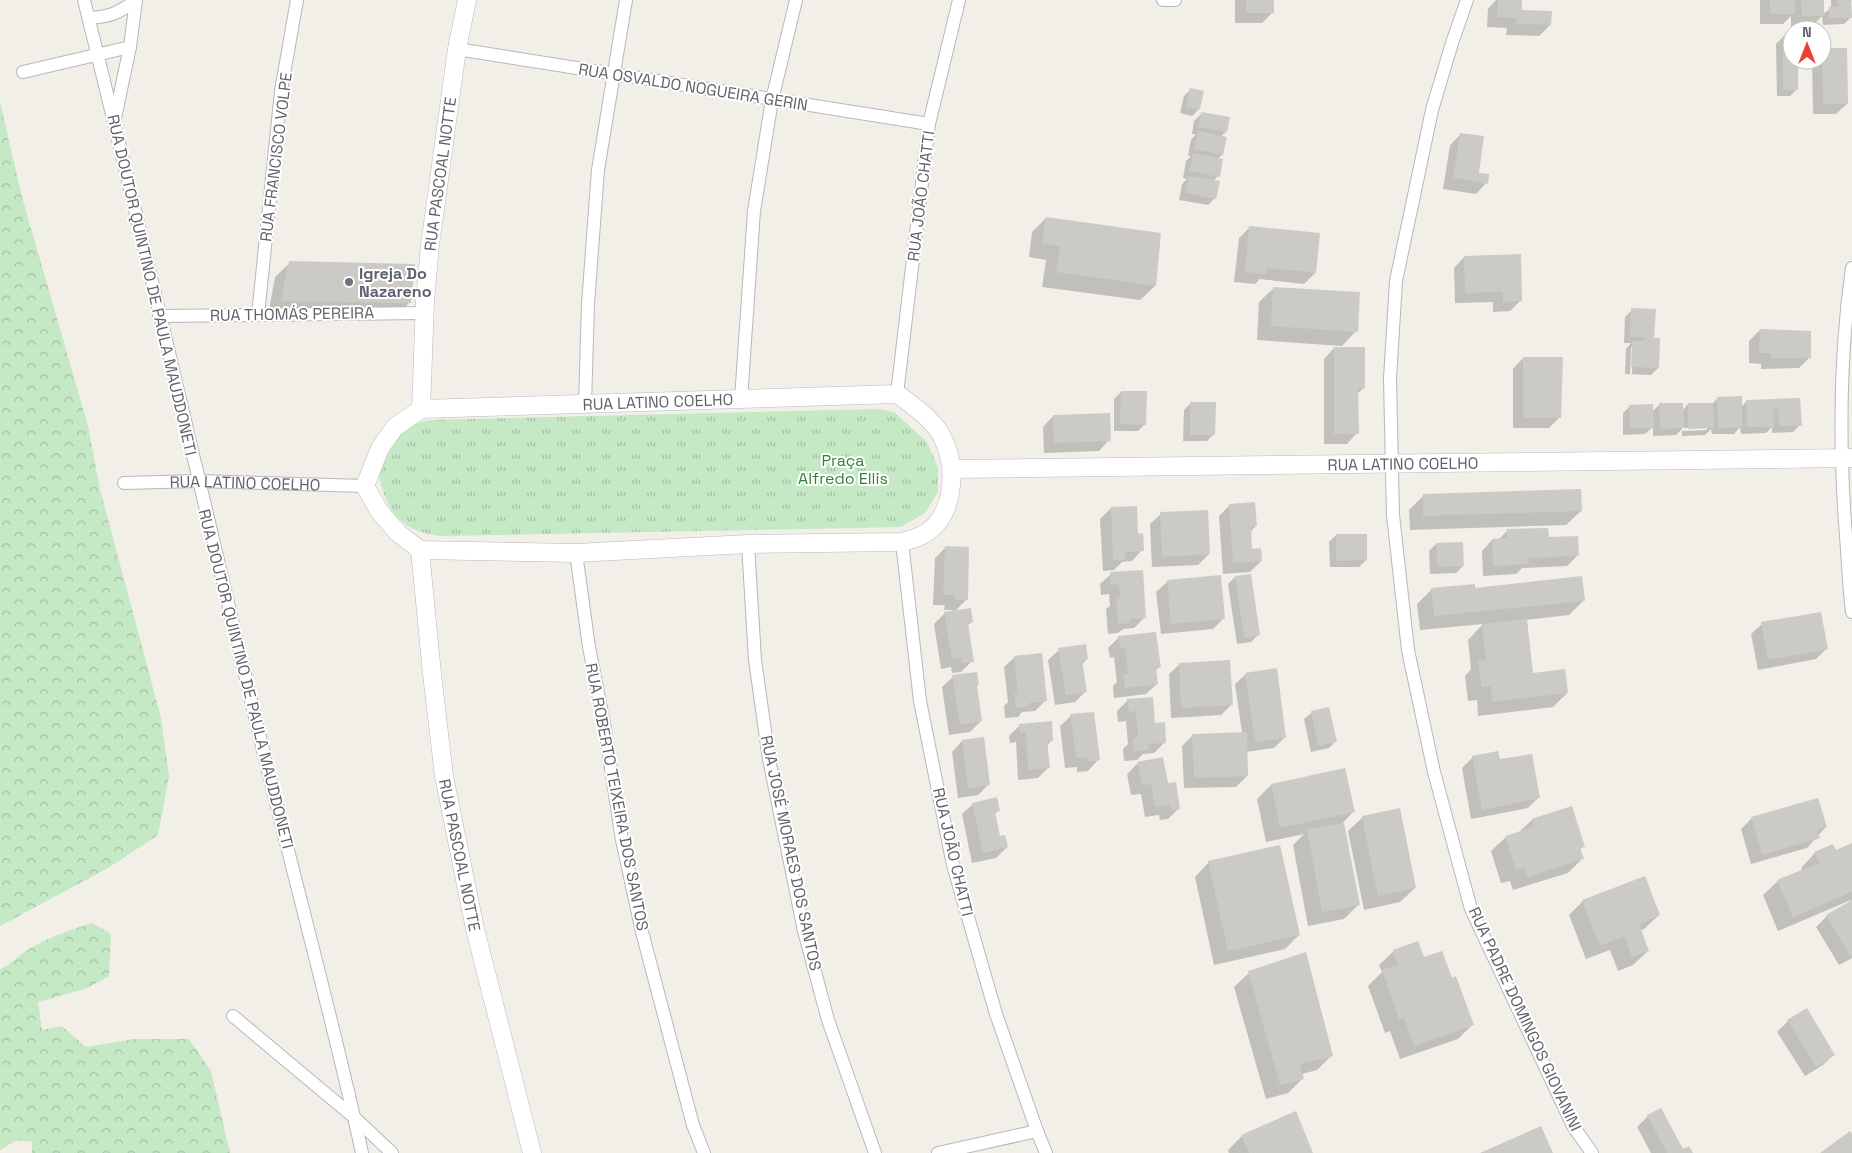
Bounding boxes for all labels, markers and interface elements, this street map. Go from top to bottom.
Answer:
north arrow [1782,20,1832,70]
text: N [1802,23,1812,41]
street label: RUA OSVALDO NOGUEIRA GERIN [577,58,809,116]
street label: RUA FRANCISCO VOLPE [255,71,297,243]
street label: RUA PASCOAL NOTTE [419,96,461,252]
street label: RUA DOUTOR QUINTINO DE PAULA MAUDDONETI [102,112,202,458]
street label: RUA JOÃO CHATTI [903,129,939,263]
place label: Igreja Do Nazareno [359,263,432,302]
marker: Igreja Do Nazareno [343,276,355,288]
street label: RUA THOMÁS PEREIRA [210,302,374,326]
street label: RUA LATINO COELHO [582,389,734,415]
park label: Praça Alfredo Ellis [798,450,888,489]
street label: RUA LATINO COELHO [1327,452,1479,475]
street label: RUA LATINO COELHO [169,470,321,495]
street label: RUA DOUTOR QUINTINO DE PAULA MAUDDONETI [194,507,298,851]
street label: RUA ROBERTO TEIXEIRA DOS SANTOS [581,661,653,933]
street label: RUA JOSÉ MORAES DOS SANTOS [756,733,826,973]
street label: RUA PASCOAL NOTTE [434,777,486,933]
street label: RUA JOÃO CHATTI [928,786,978,918]
street label: RUA PADRE DOMINGOS GIOVANINI [1464,903,1586,1135]

